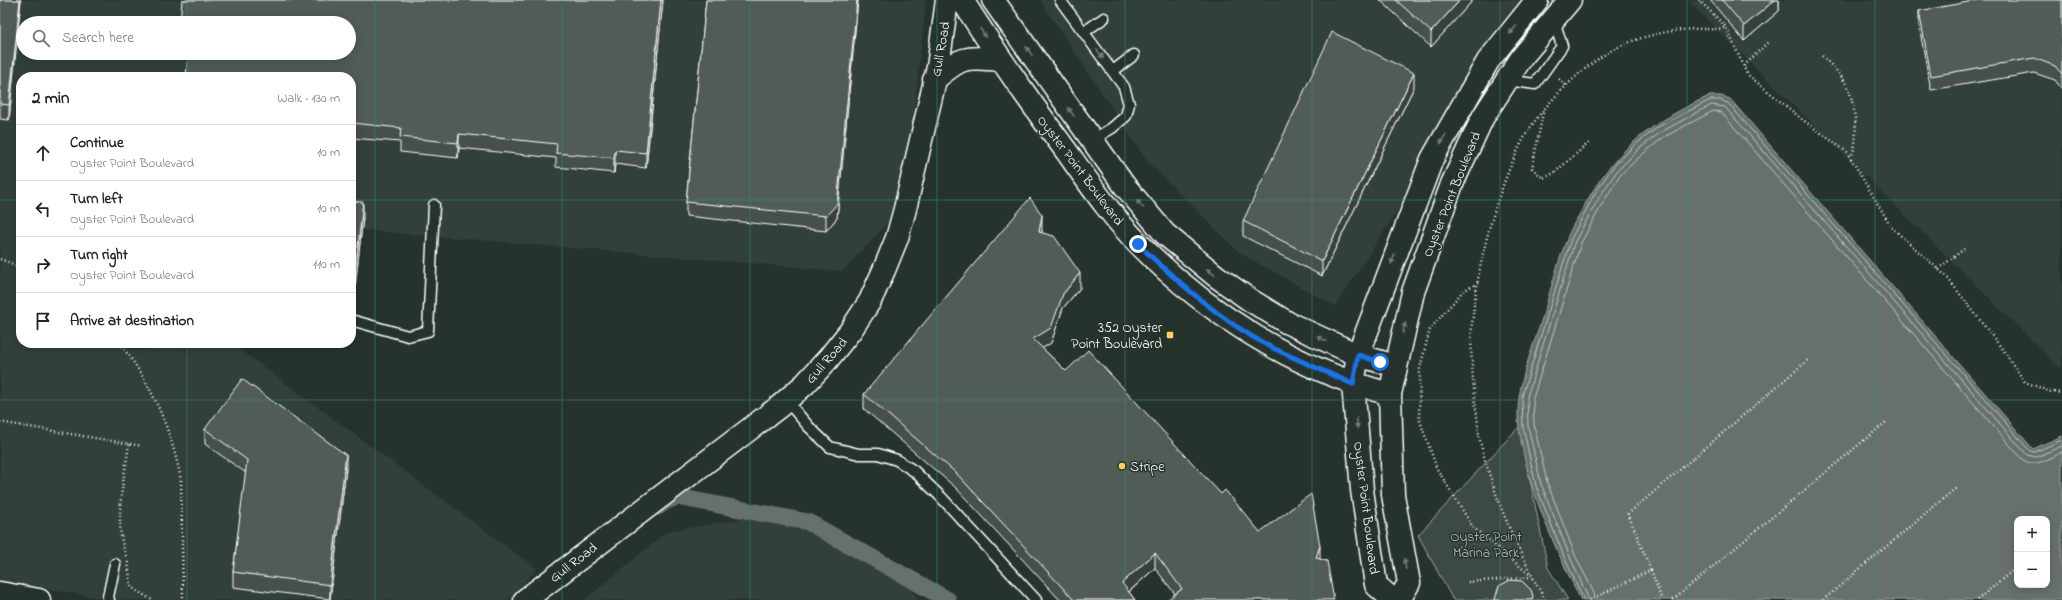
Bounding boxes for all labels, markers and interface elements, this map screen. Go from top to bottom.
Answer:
search box [16,16,356,60]
street label: Gull Road [926,20,957,78]
one-way arrow [1508,25,1517,36]
icon: search [30,27,52,49]
text: Search here [62,27,134,49]
one-way arrow [979,28,987,38]
one-way arrow [1025,46,1033,56]
one-way arrow [1096,48,1104,59]
text: 2 min [32,86,69,111]
text: Walk · 130 m [277,89,340,108]
one-way arrow [1067,106,1076,117]
street label: Oyster Point Boulevard [1030,111,1128,231]
street label: Oyster Point Boulevard [1418,129,1488,261]
text: Continue [70,132,124,154]
one-way arrow [1439,133,1446,145]
icon: ahead [32,142,54,164]
text: 10 m [317,143,340,162]
text: Oyster Point Boulevard [70,154,194,173]
text: Turn left [70,188,123,210]
icon: left [32,198,54,220]
text: 10 m [317,199,340,218]
one-way arrow [1135,199,1144,210]
text: Oyster Point Boulevard [70,210,194,229]
route end [1129,235,1147,253]
text: Turn right [70,244,128,266]
icon: right [32,254,54,276]
one-way arrow [1390,254,1396,266]
text: 110 m [313,255,340,274]
text: Oyster Point Boulevard [70,266,194,285]
one-way arrow [1206,267,1217,276]
icon: arrive [32,310,54,332]
text: Arrive at destination [70,310,194,332]
place label: 352 Oyster Point Boulevard [1071,318,1163,355]
one-way arrow [1401,322,1407,334]
marker: 352 Oyster Point Boulevard [1165,330,1175,340]
street label: Gull Road [801,333,853,389]
one-way arrow [1316,336,1328,342]
route start [1371,353,1389,371]
one-way arrow [1353,417,1360,429]
street label: Oyster Point Boulevard [1346,441,1384,576]
place label: Stripe [1130,457,1165,478]
marker: Stripe [1117,461,1127,471]
map controls [2014,516,2050,588]
button: + [2014,516,2050,552]
park label: Oyster Point Marina Park [1450,527,1522,564]
street label: Gull Road [545,538,602,588]
button: − [2014,552,2050,588]
one-way arrow [1402,558,1408,570]

